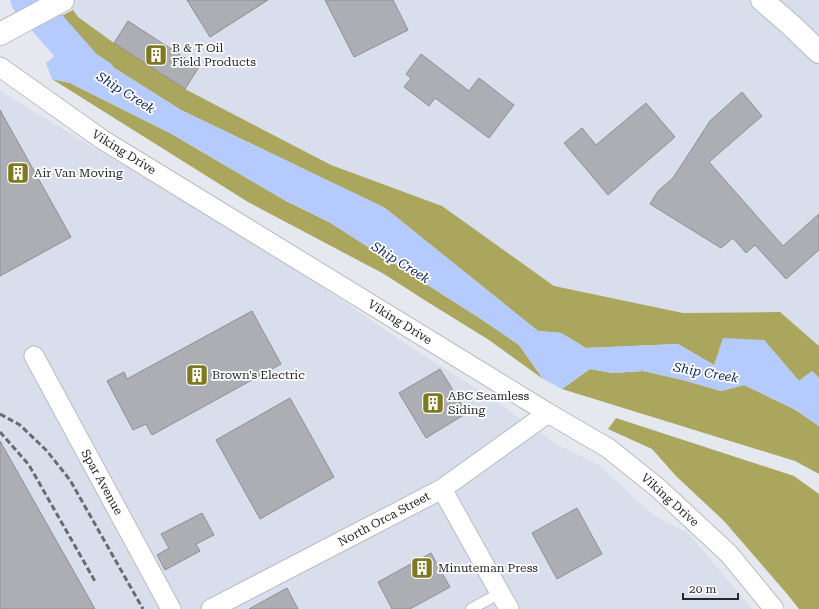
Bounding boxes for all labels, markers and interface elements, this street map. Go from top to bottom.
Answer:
place label: B & T Oil Field Products [172,41,256,69]
building icon: B & T Oil Field Products [143,42,169,68]
water label: Ship Creek [93,68,158,117]
street label: Viking Drive [90,127,159,177]
building icon: Air Van Moving [5,160,31,186]
place label: Air Van Moving [34,166,123,180]
water label: Ship Creek [368,238,433,287]
street label: Viking Drive [366,297,435,347]
water label: Ship Creek [671,359,741,386]
building icon: Brown's Electric [184,362,210,388]
place label: Brown's Electric [212,368,305,382]
place label: ABC Seamless Siding [448,389,529,417]
building icon: ABC Seamless Siding [420,390,446,416]
street label: Spar Avenue [78,447,126,518]
street label: Viking Drive [638,471,702,530]
street label: North Orca Street [336,489,433,549]
building icon: Minuteman Press [409,555,435,581]
place label: Minuteman Press [438,561,538,575]
scale bar [683,575,738,601]
text: 20 m [689,582,716,596]

